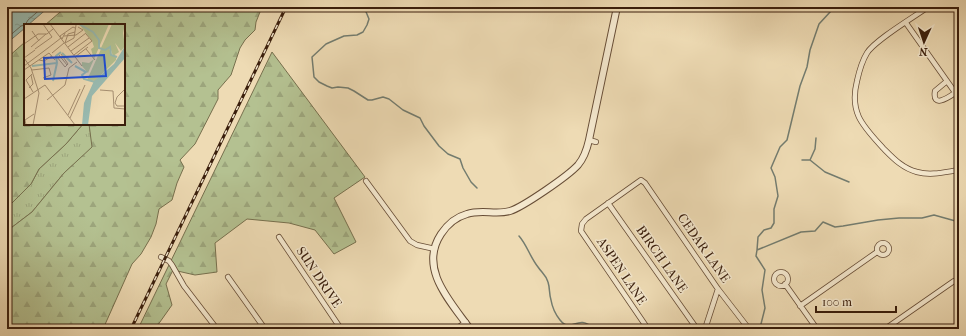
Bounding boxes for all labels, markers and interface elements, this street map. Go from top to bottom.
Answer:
north arrow [904,22,944,62]
inset map [24,24,125,125]
text: N [918,45,928,58]
street label: CEDAR LANE [675,210,733,286]
street label: BIRCH LANE [633,223,691,296]
street label: ASPEN LANE [593,234,650,307]
street label: SUN DRIVE [293,244,345,310]
scale bar [816,288,896,314]
text: 100 m [822,295,852,309]

